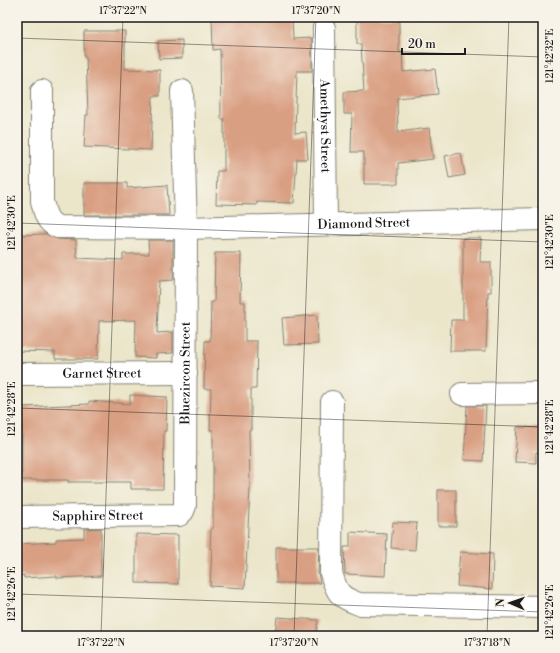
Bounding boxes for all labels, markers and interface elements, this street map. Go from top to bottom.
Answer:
text: 17°37'22"N [99,5,147,17]
text: 17°37'20"N [292,5,341,17]
text: 121°42'32"E [544,29,556,83]
scale bar [402,30,465,56]
text: 20 m [408,37,436,52]
street label: Amethyst Street [317,78,333,174]
text: 121°42'30"E [6,195,18,251]
street label: Diamond Street [317,214,411,233]
text: 121°42'30"E [544,214,556,270]
street label: Bluezircon Street [177,321,194,425]
street label: Garnet Street [62,365,142,382]
text: 121°42'28"E [6,381,18,436]
text: 121°42'28"E [544,399,556,454]
street label: Sapphire Street [52,507,144,525]
text: 121°42'26"E [6,567,18,621]
north arrow [490,583,530,623]
text: 121°42'26"E [544,585,556,639]
text: N [494,598,508,607]
text: 17°37'22"N [77,637,125,649]
text: 17°37'20"N [270,637,319,649]
text: 17°37'18"N [464,637,511,649]

